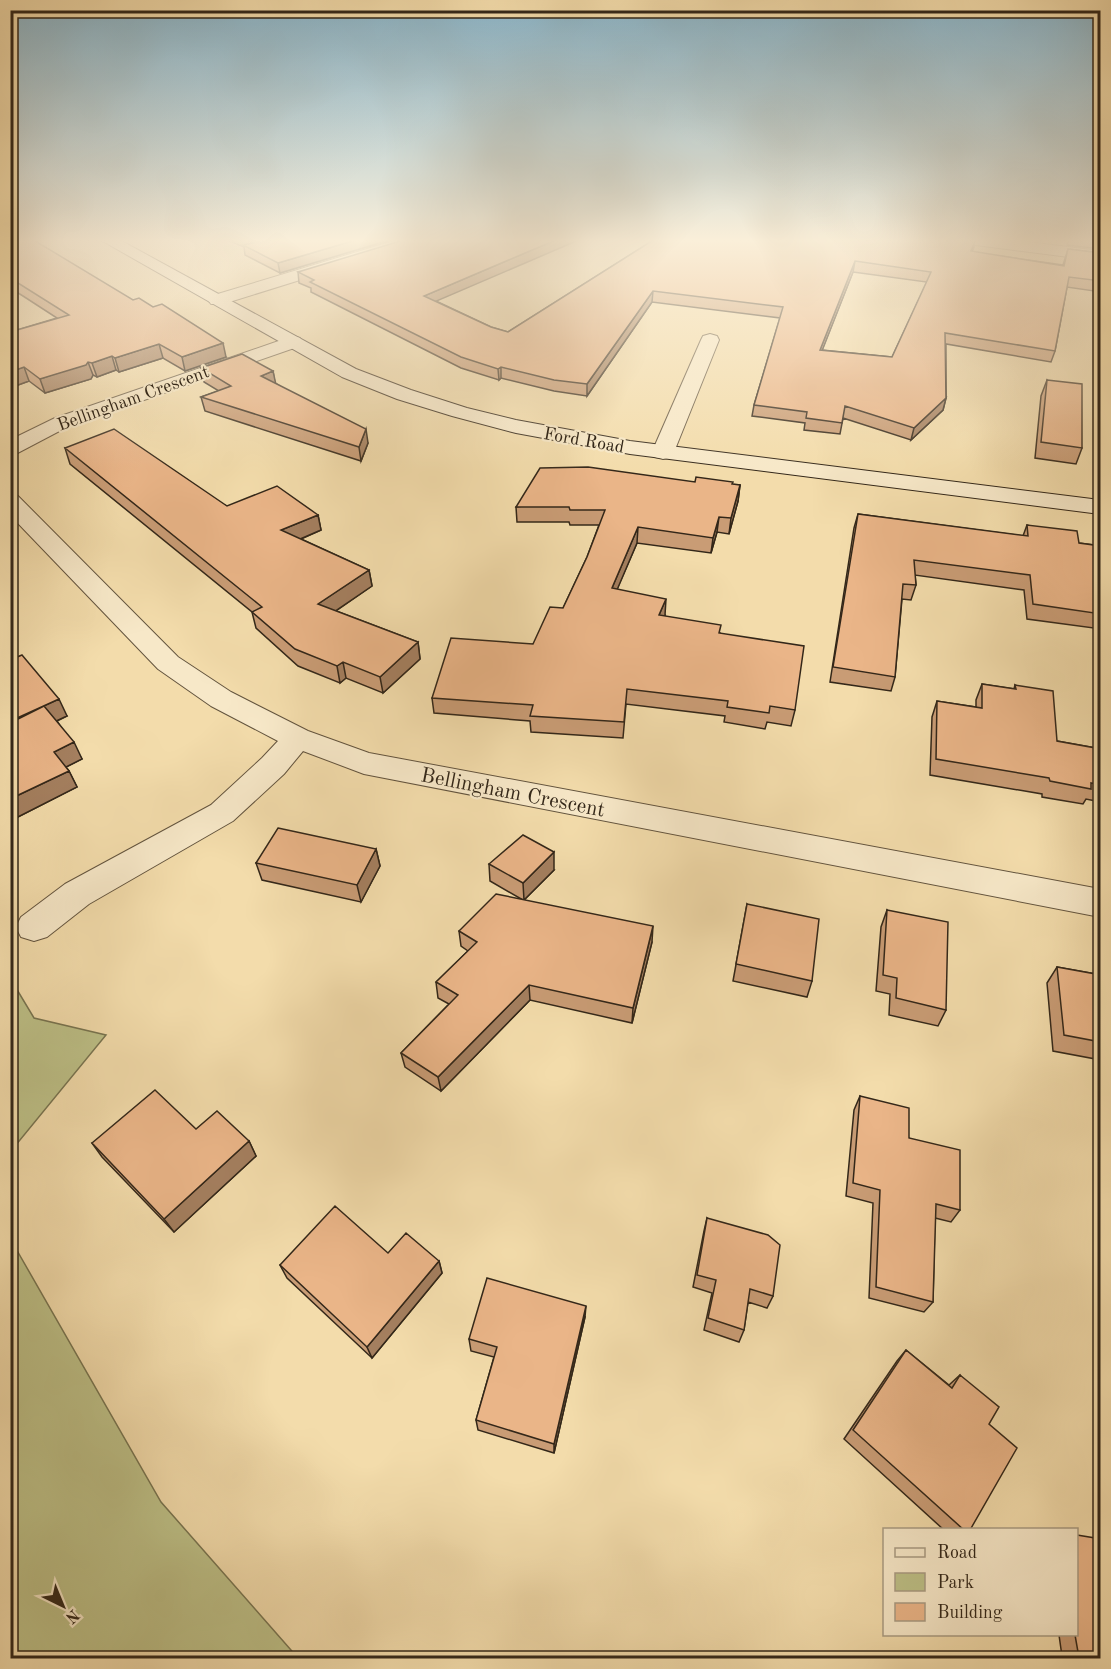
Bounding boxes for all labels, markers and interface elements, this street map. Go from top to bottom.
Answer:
street label: Bellingham Crescent [55,363,212,435]
street label: Ford Road [542,425,626,457]
street label: Bellingham Crescent [419,765,607,822]
legend [883,1528,1078,1636]
text: Road [937,1544,977,1562]
text: Park [937,1574,974,1592]
north arrow [33,1576,93,1636]
text: Building [937,1604,1003,1622]
text: N [61,1605,82,1626]

